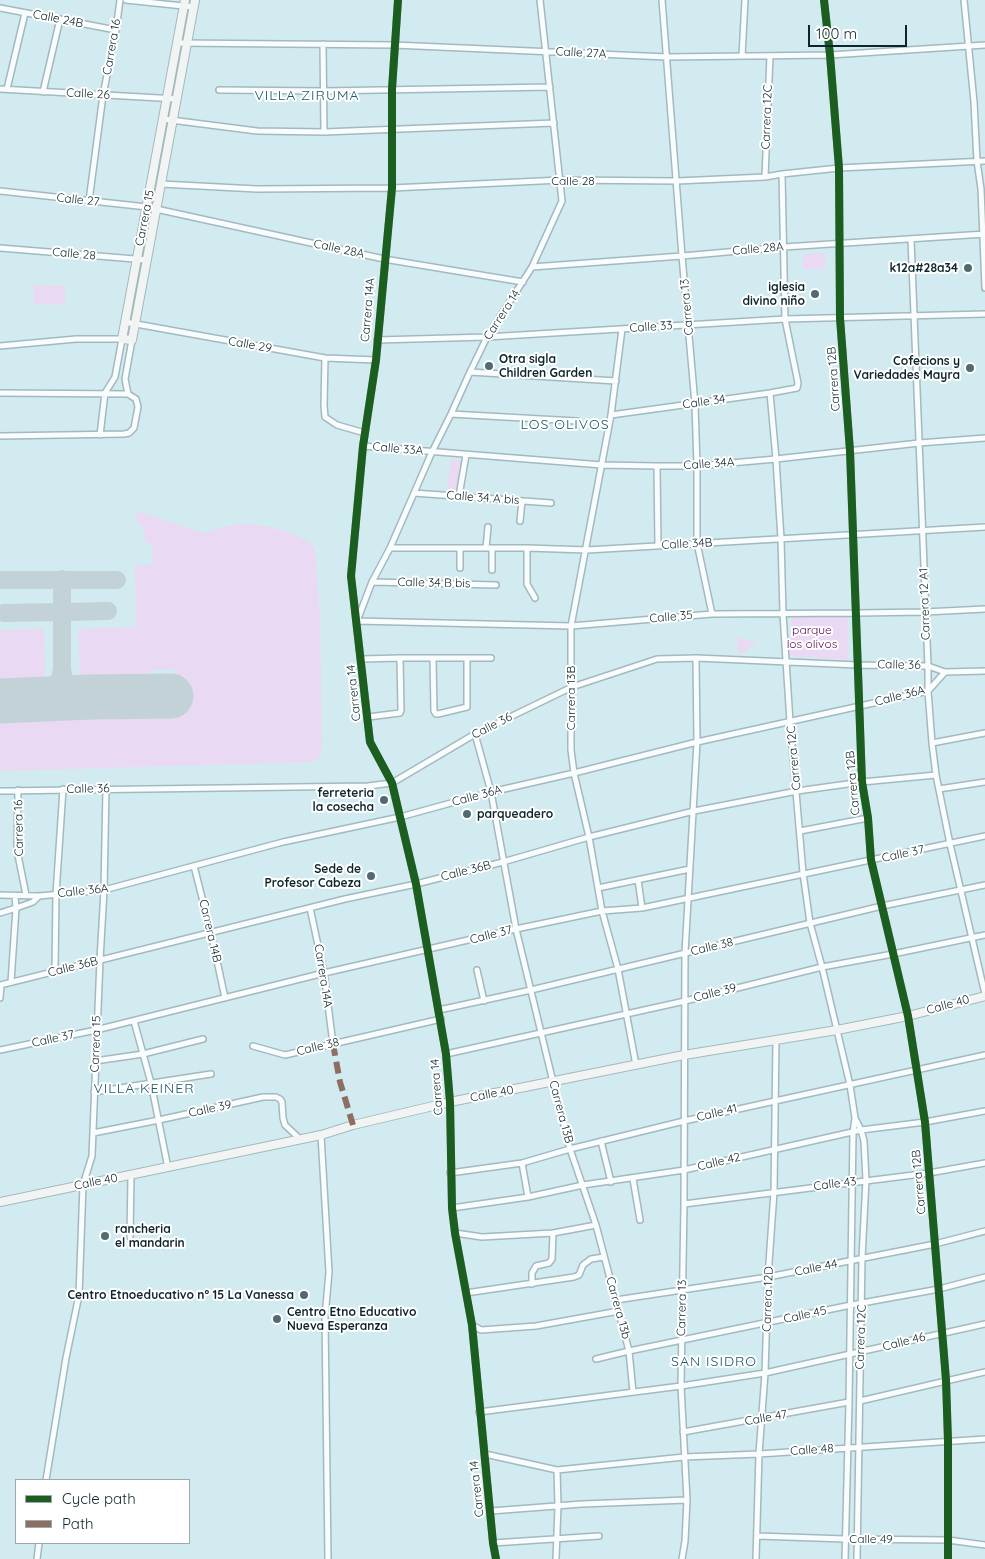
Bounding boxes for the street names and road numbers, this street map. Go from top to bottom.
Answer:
street label: Calle 24B [32,7,84,31]
street label: Carrera 16 [100,18,124,76]
street label: Calle 27A [555,44,607,62]
street label: Carrera 12C [759,84,775,150]
street label: Calle 26 [66,86,110,102]
street label: Calle 28 [551,174,595,188]
street label: Carrera 15 [133,189,157,247]
street label: Calle 27 [56,191,100,209]
street label: Calle 28A [312,237,366,261]
street label: Calle 28A [732,240,784,258]
street label: Calle 28 [52,245,96,263]
street label: Carrera 14A [358,277,378,343]
street label: Carrera 13 [677,278,697,336]
street label: Carrera 14 [481,287,523,343]
street label: Calle 33 [629,318,673,336]
street label: Calle 29 [227,334,273,356]
street label: Carrera 12B [825,346,843,412]
street label: Calle 34 [682,392,726,412]
street label: Calle 33A [372,440,424,458]
street label: Calle 34A [683,455,735,473]
street label: Calle 34 A bis [446,488,520,508]
street label: Calle 34B [661,535,713,553]
street label: Carrera 12 A1 [917,568,933,640]
street label: Calle 34 B bis [397,575,471,591]
street label: Calle 35 [649,608,693,626]
street label: Calle 36 [877,657,921,673]
street label: Carrera 14 [344,664,364,722]
street label: Carrera 13B [564,666,578,730]
street label: Calle 36A [873,683,927,709]
street label: Calle 36 [469,710,515,742]
street label: Carrera 12C [784,725,804,791]
street label: Carrera 12B [843,750,863,816]
street label: Calle 36 [66,781,110,797]
street label: Calle 36A [450,782,504,810]
street label: Carrera 16 [11,799,27,857]
street label: Calle 37 [880,842,926,866]
street label: Calle 36B [439,858,493,884]
street label: Calle 36A [57,881,109,901]
street label: Carrera 14B [196,898,224,964]
street label: Calle 37 [468,923,514,947]
street label: Calle 38 [689,935,735,959]
street label: Carrera 14A [311,943,335,1009]
street label: Calle 36B [46,954,100,980]
street label: Calle 39 [692,981,738,1005]
street label: Calle 40 [925,992,971,1018]
street label: Carrera 15 [88,1015,104,1073]
street label: Calle 37 [30,1027,76,1051]
street label: Calle 38 [295,1035,341,1059]
street label: Carrera 14 [428,1058,446,1116]
street label: Carrera 13B [546,1079,576,1145]
street label: Calle 40 [469,1083,515,1105]
street label: Calle 39 [187,1097,233,1121]
street label: Calle 41 [695,1101,739,1125]
street label: Carrera 12B [909,1149,929,1215]
street label: Calle 42 [696,1150,742,1174]
street label: Calle 40 [73,1171,119,1193]
street label: Calle 43 [813,1174,857,1194]
street label: Calle 44 [793,1257,839,1279]
street label: Carrera 12D [760,1266,776,1332]
street label: Carrera 13b [603,1275,633,1341]
street label: Carrera 13 [674,1280,690,1336]
street label: Calle 45 [782,1303,828,1327]
street label: Carrera 12C [853,1304,869,1370]
street label: Calle 46 [881,1330,927,1354]
street label: Calle 47 [744,1407,788,1429]
street label: Calle 48 [790,1441,834,1459]
street label: Carrera 14 [467,1460,487,1518]
street label: Calle 49 [849,1532,893,1546]

